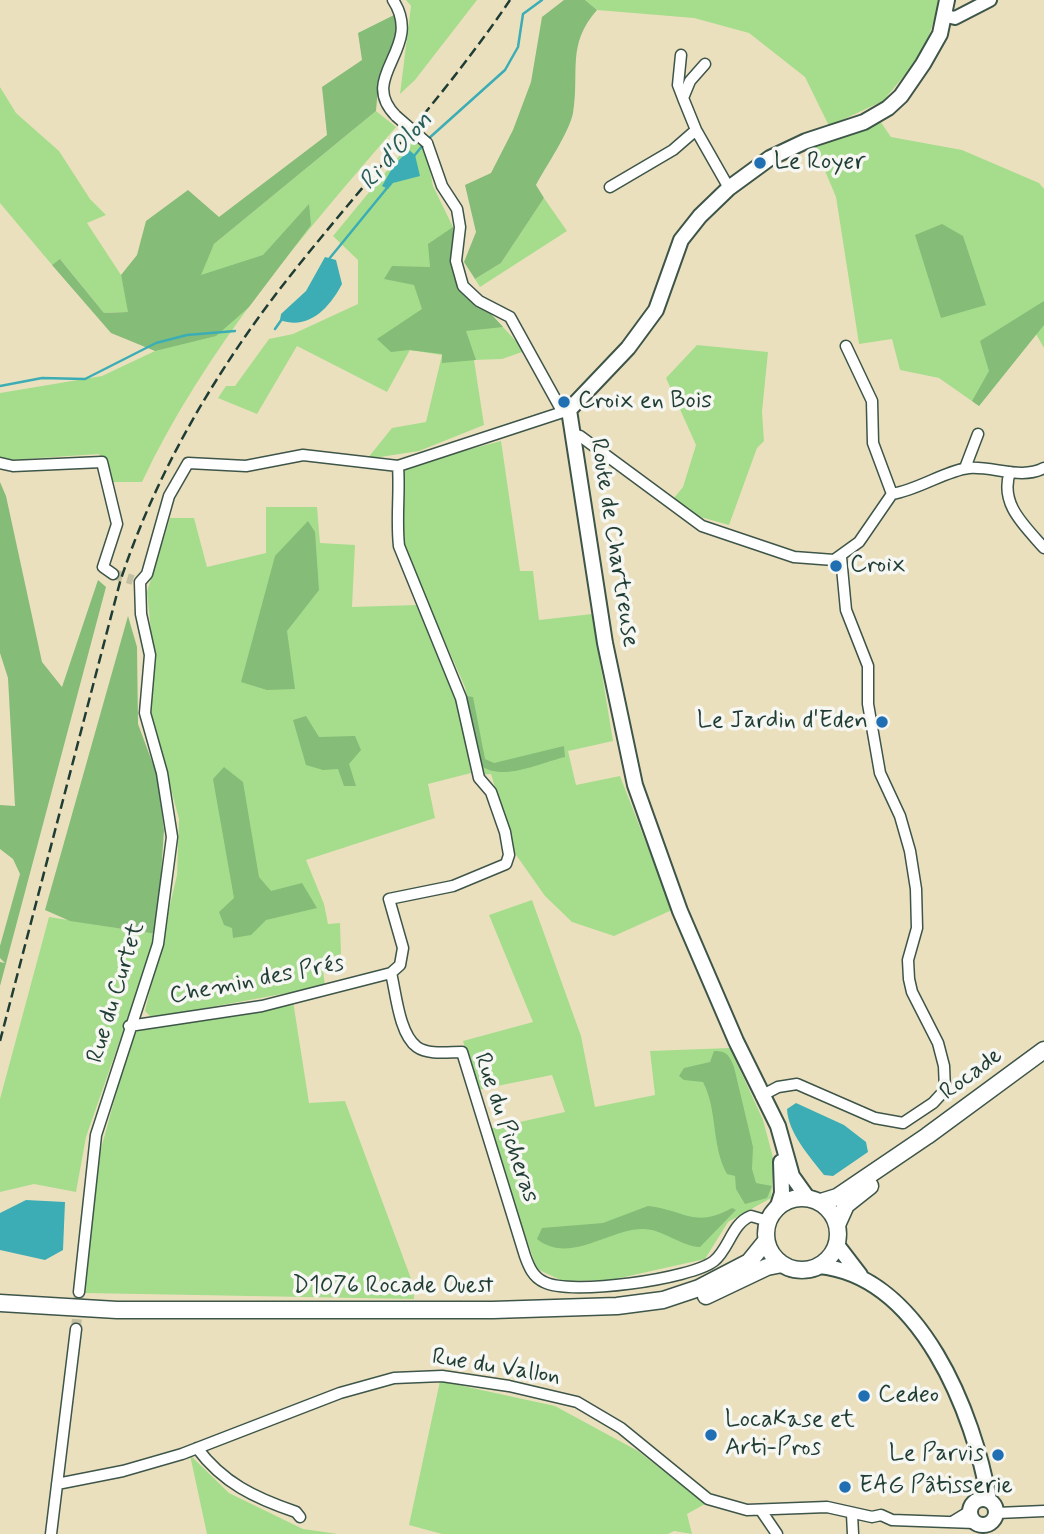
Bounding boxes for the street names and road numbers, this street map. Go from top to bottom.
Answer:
street label: Route de Chartreuse [582,437,644,649]
street label: Rue du Curtet [82,919,152,1067]
street label: Chemin des Prés [167,950,347,1012]
street label: Rocade [935,1042,1009,1108]
street label: Rue du Picheras [466,1049,544,1207]
street label: D1076 Rocade Ouest [292,1273,494,1301]
street label: Rue du Vallon [430,1344,562,1392]

